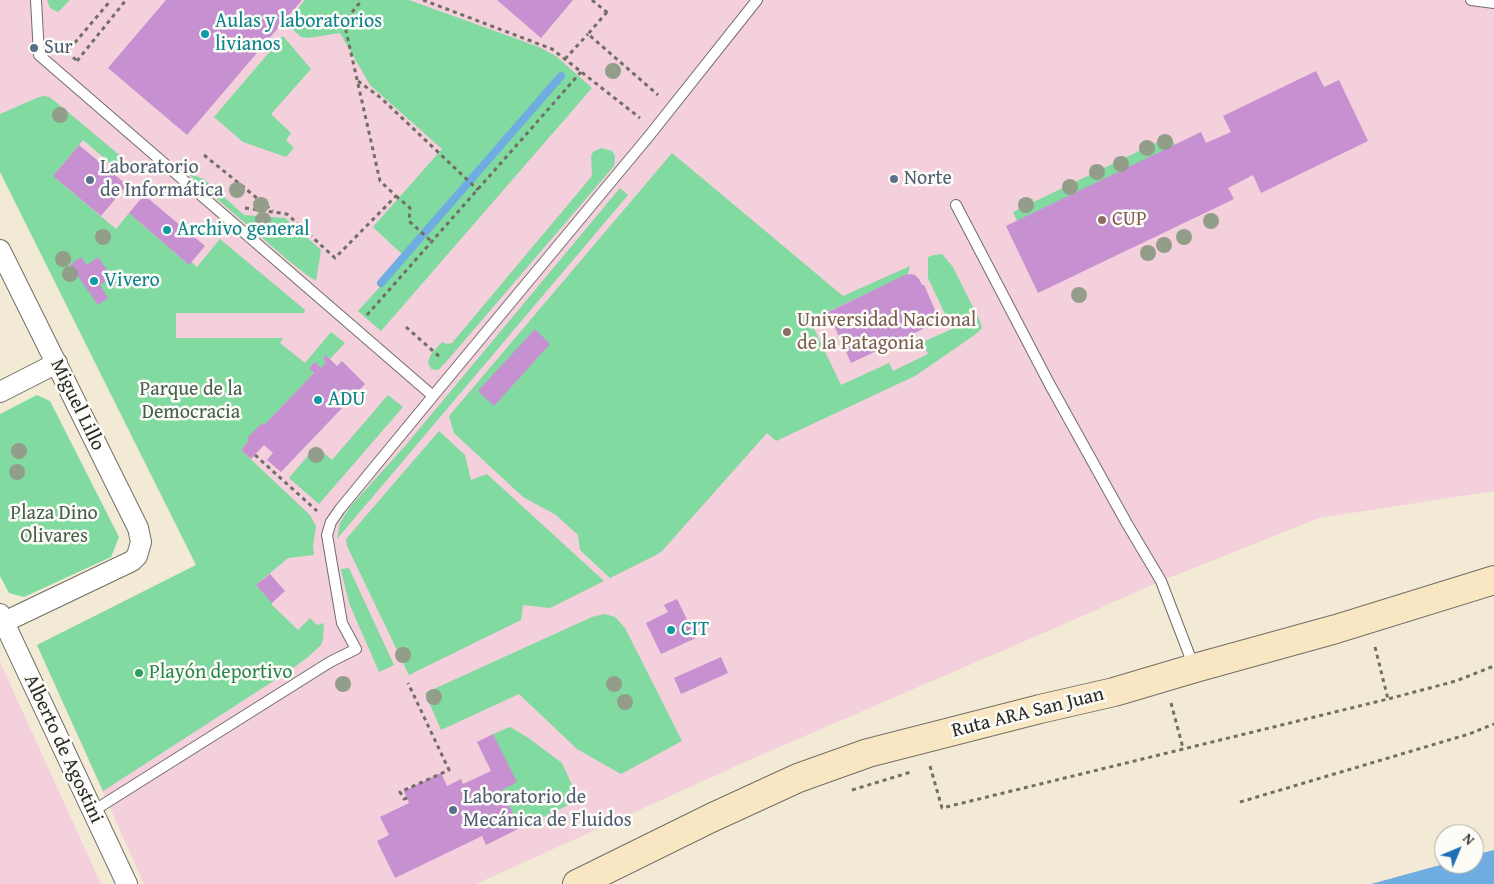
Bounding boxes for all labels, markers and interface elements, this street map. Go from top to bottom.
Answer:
place label: Aulas y laboratorios livianos [215,10,382,57]
marker: Aulas y laboratorios livianos [199,28,211,40]
place label: Sur [44,36,73,60]
marker: Sur [28,42,40,54]
place label: Laboratorio de Informática [100,156,223,203]
place label: Norte [904,167,952,191]
marker: Norte [888,173,900,185]
marker: Laboratorio de Informática [84,174,96,186]
place label: CUP [1112,208,1147,232]
marker: CUP [1096,214,1108,226]
place label: Archivo general [177,218,310,242]
marker: Archivo general [161,224,173,236]
place label: Vivero [104,269,160,293]
marker: Vivero [88,275,100,287]
place label: Universidad Nacional de la Patagonia [797,309,976,356]
marker: Universidad Nacional de la Patagonia [781,326,793,338]
street label: Miguel Lillo [45,355,109,455]
park label: Parque de la Democracia [140,378,242,425]
place label: ADU [328,388,365,412]
marker: ADU [312,394,324,406]
park label: Plaza Dino Olivares [10,502,98,549]
place label: CIT [681,618,709,642]
marker: CIT [665,624,677,636]
place label: Playón deportivo [149,661,292,685]
marker: Playón deportivo [133,667,145,679]
street label: Alberto de Agostini [18,671,108,827]
street label: Ruta ARA San Juan [949,682,1107,744]
place label: Laboratorio de Mecánica de Fluidos [463,786,632,833]
marker: Laboratorio de Mecánica de Fluidos [447,804,459,816]
north arrow [1434,824,1484,874]
text: N [1459,829,1479,849]

